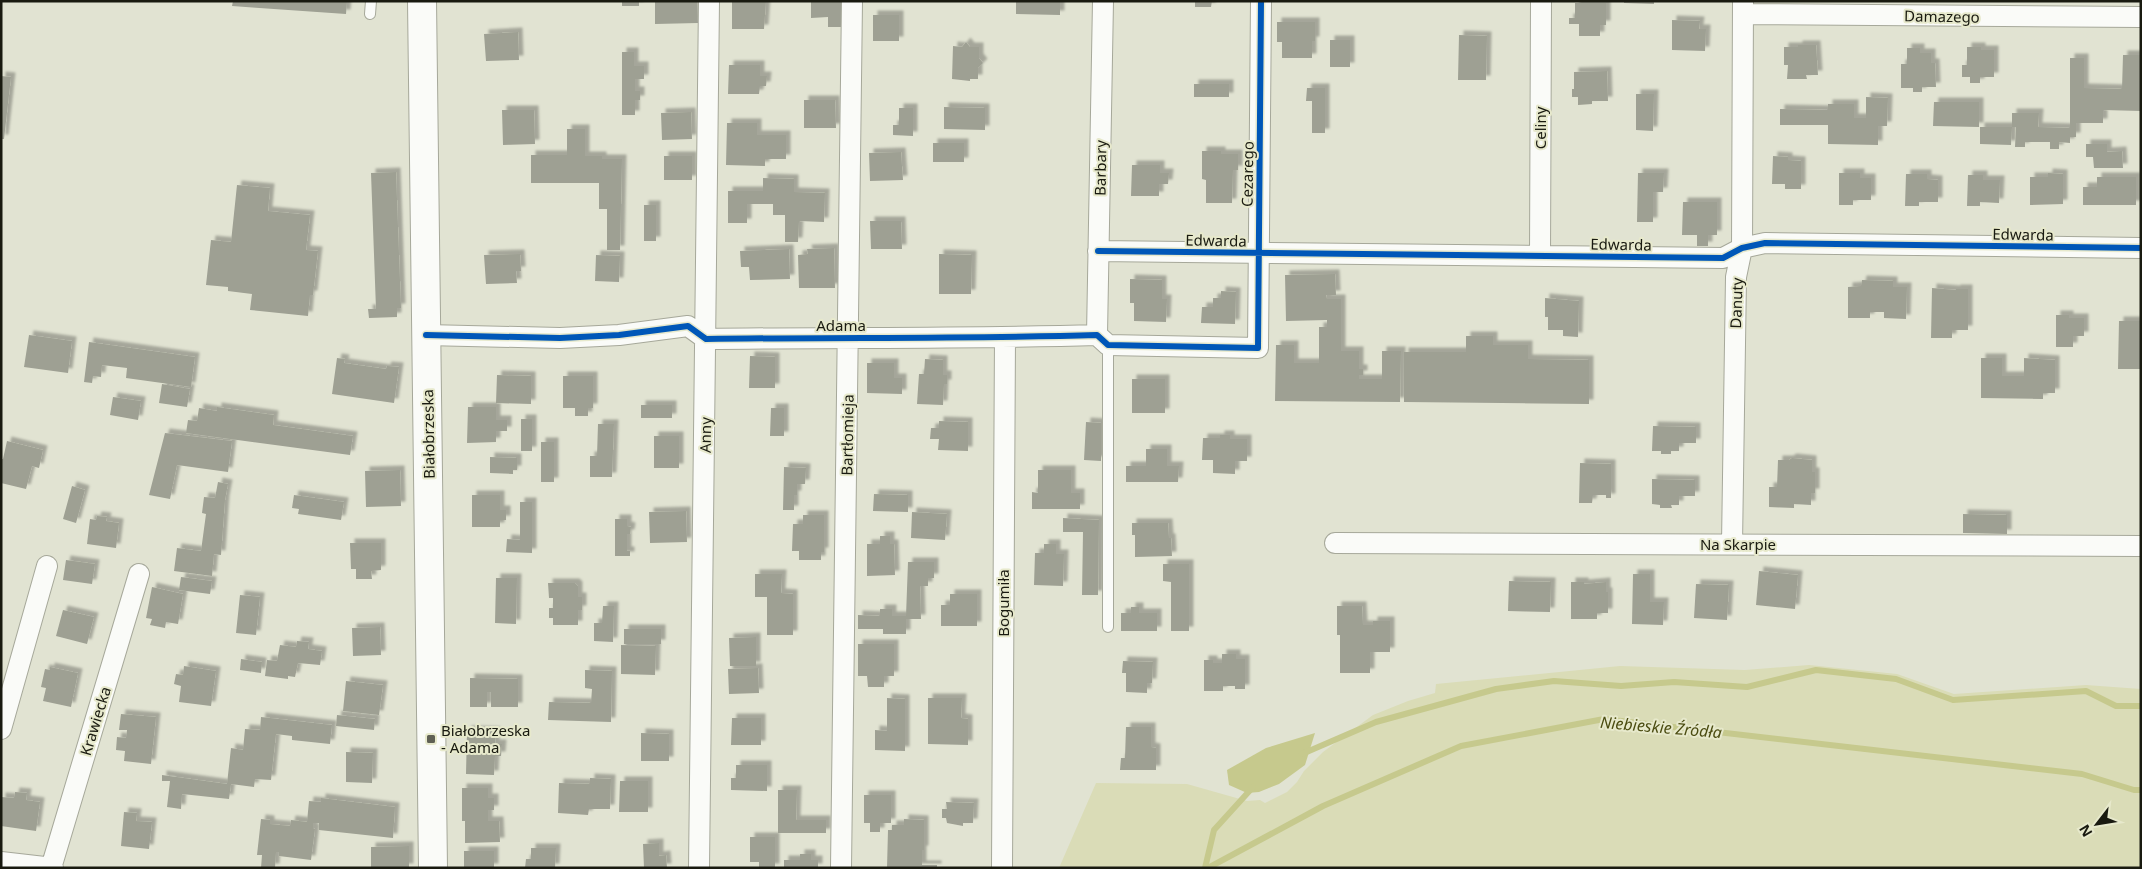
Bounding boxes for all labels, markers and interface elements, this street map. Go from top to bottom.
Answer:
street label: Damazego [1904,5,1980,27]
street label: Celiny [1530,106,1550,149]
street label: Barbary [1090,140,1110,196]
street label: Cezarego [1236,141,1258,207]
street label: Edwarda [1992,223,2054,245]
street label: Edwarda [1185,229,1247,251]
street label: Edwarda [1590,233,1652,255]
street label: Danuty [1725,277,1747,329]
street label: Adama [816,315,866,335]
street label: Białobrzeska [417,389,439,479]
street label: Bartłomieja [836,394,858,476]
street label: Anny [695,417,715,453]
street label: Na Skarpie [1700,534,1776,554]
street label: Bogumiła [993,569,1013,637]
street label: Krawiecka [75,684,115,758]
water label: Niebieskie Źródła [1599,711,1723,743]
place label: Białobrzeska - Adama [441,720,531,757]
marker: Białobrzeska - Adama [425,733,437,745]
north arrow [2072,799,2122,849]
text: N [2074,821,2097,841]

